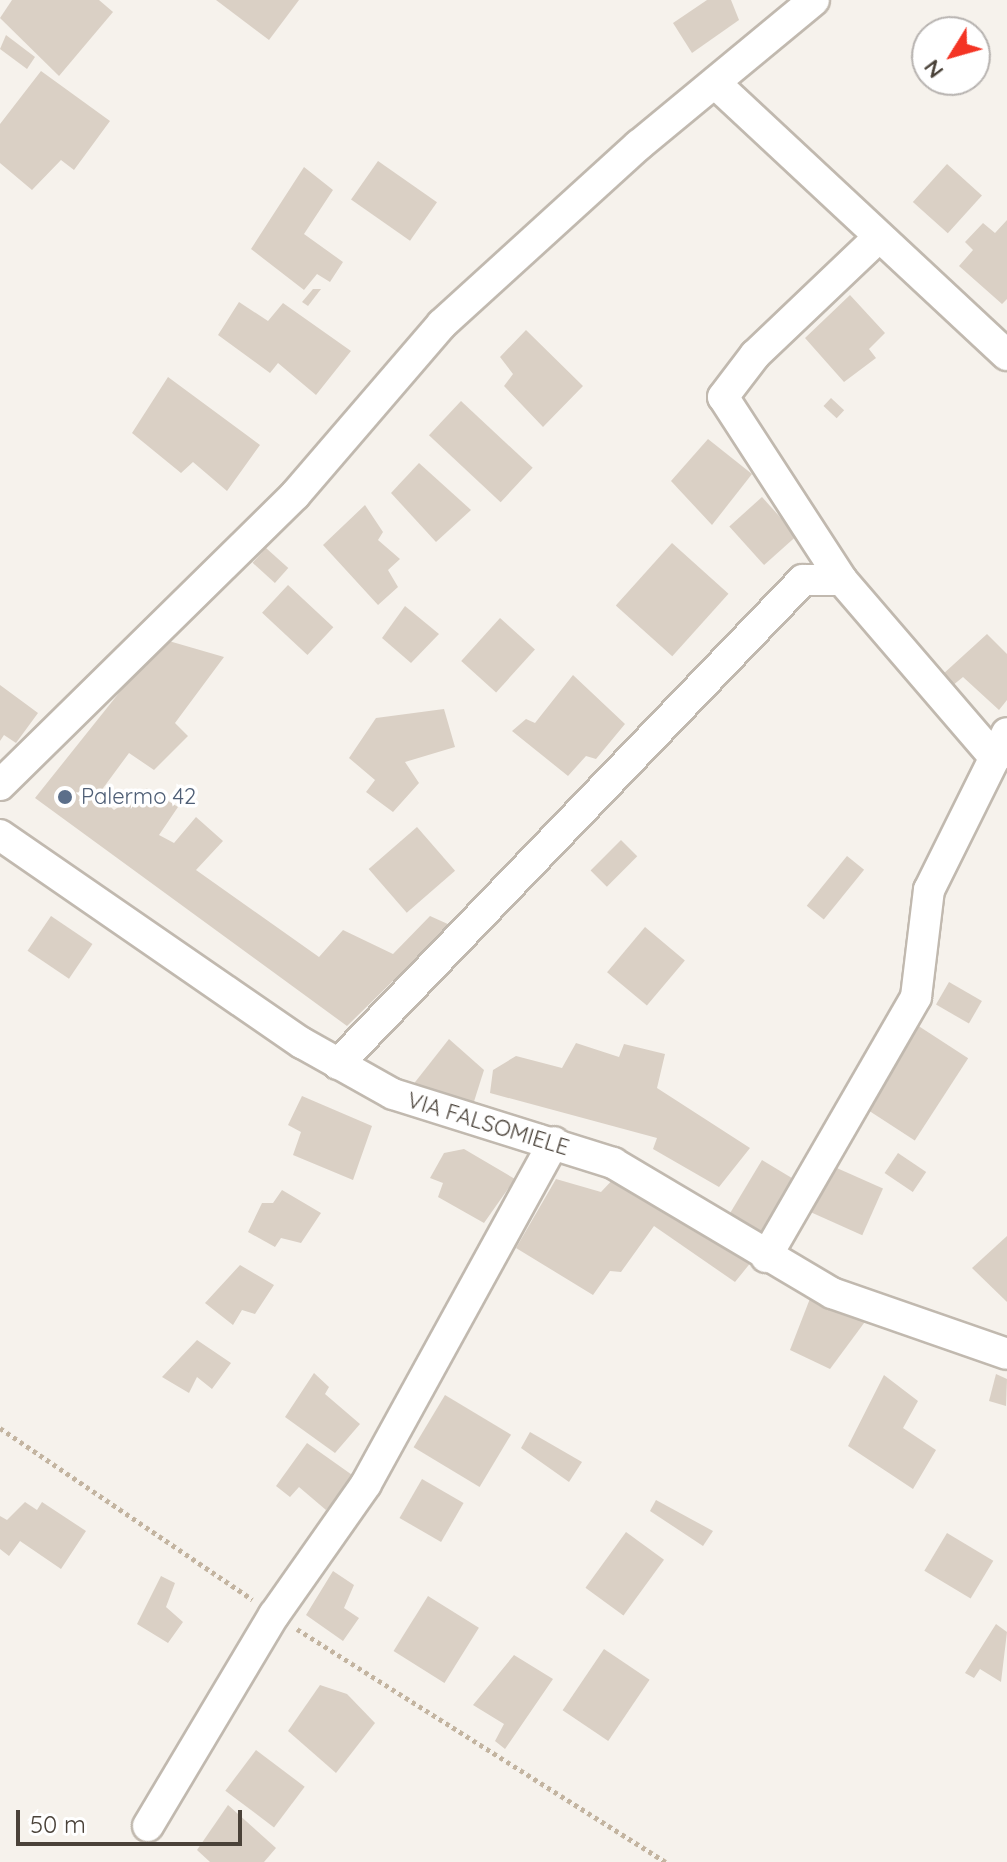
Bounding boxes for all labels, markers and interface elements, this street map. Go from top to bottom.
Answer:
north arrow [911,16,991,96]
text: N [917,54,949,84]
place label: Palermo 42 [81,784,196,810]
marker: Palermo 42 [56,788,74,806]
street label: VIA FALSOMIELE [404,1087,572,1161]
scale bar [20,1794,246,1844]
text: 50 m [30,1809,86,1839]

